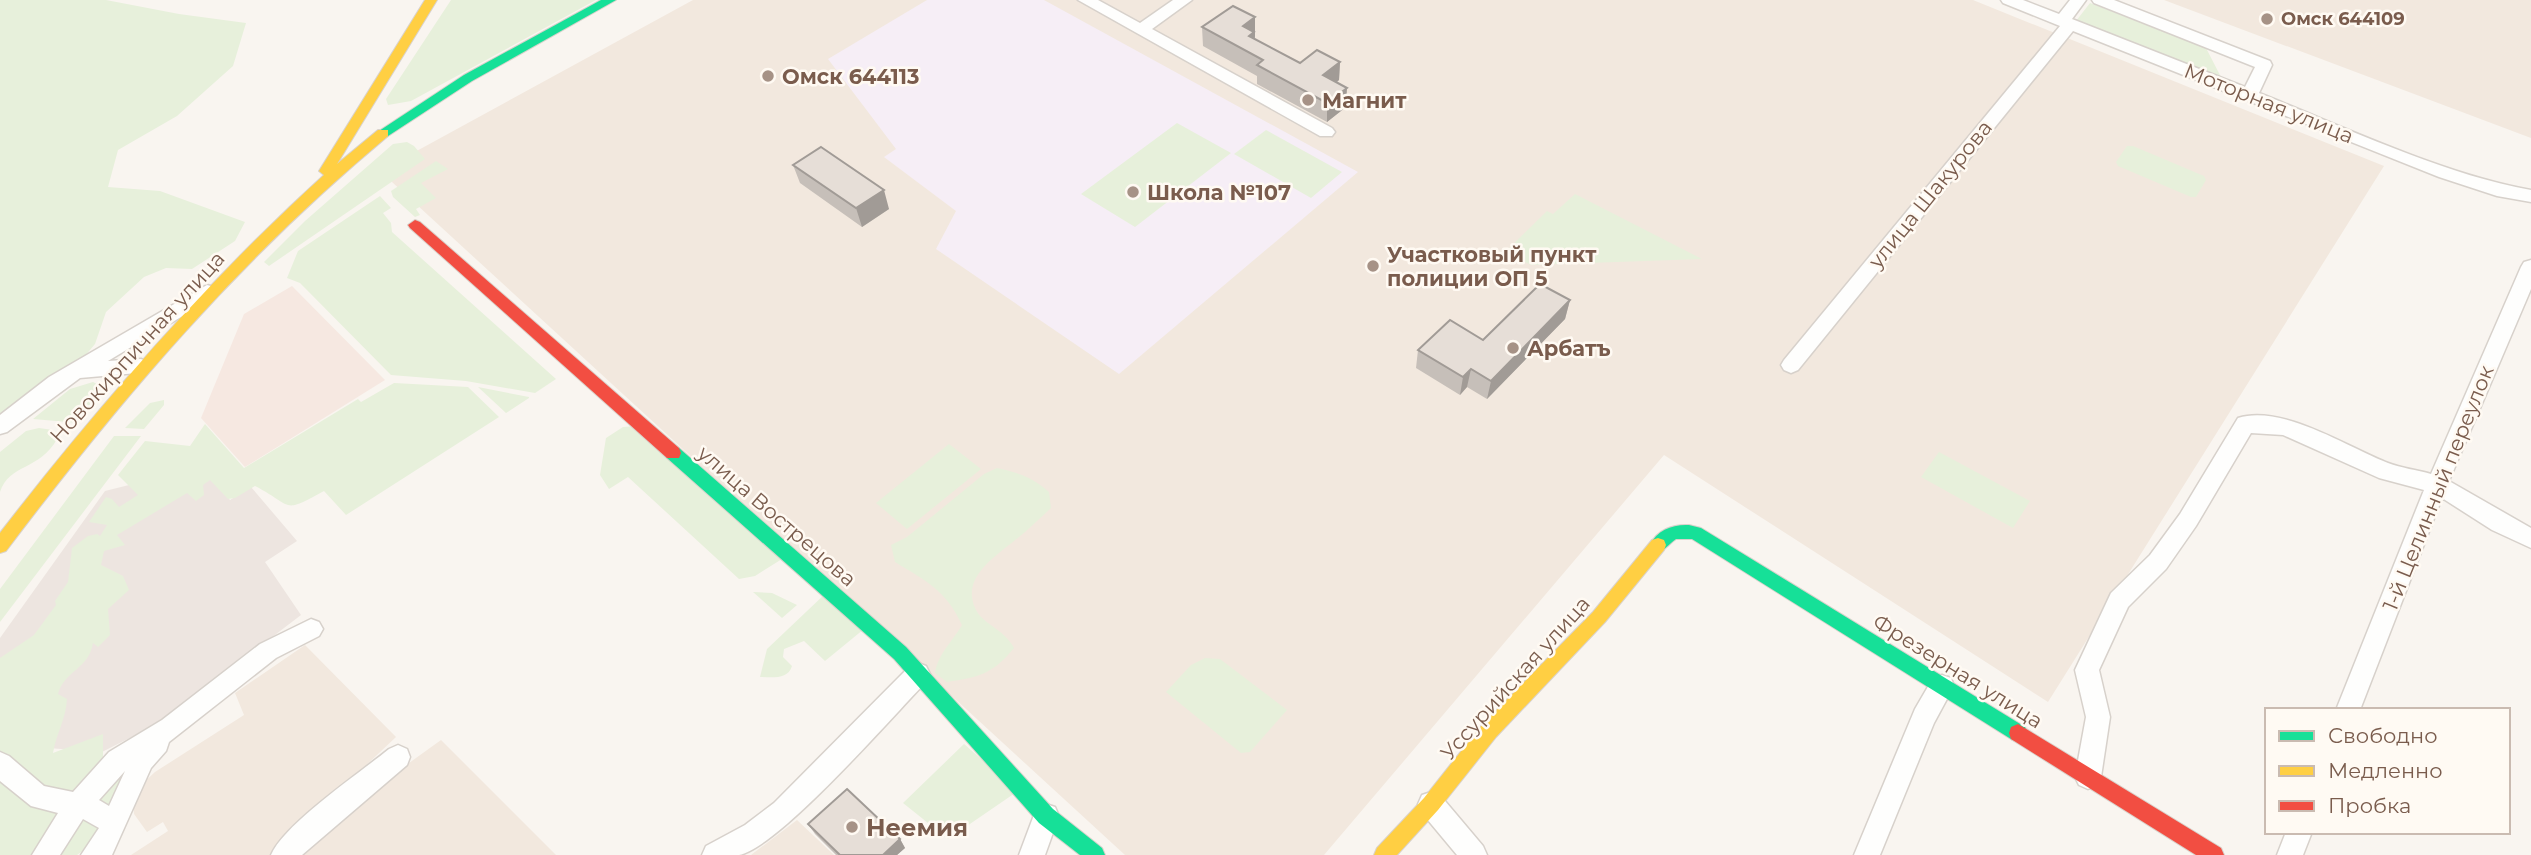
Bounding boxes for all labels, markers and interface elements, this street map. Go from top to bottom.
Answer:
place label: Омск 644109 [2281,8,2405,30]
marker: Омск 644109 [2259,11,2275,27]
street label: Моторная улица [2181,58,2357,148]
place label: Омск 644113 [782,64,919,89]
marker: Омск 644113 [760,68,776,84]
place label: Магнит [1322,88,1407,113]
marker: Магнит [1300,92,1316,108]
street label: улица Шакурова [1862,115,1997,274]
place label: Школа №107 [1147,180,1291,205]
marker: Школа №107 [1125,184,1141,200]
place label: Участковый пункт полиции ОП 5 [1387,242,1597,291]
street label: Новокирпичная улица [44,246,230,448]
marker: Участковый пункт полиции ОП 5 [1365,258,1381,274]
place label: Арбатъ [1527,336,1611,361]
marker: Арбатъ [1505,340,1521,356]
street label: 1-й Целинный переулок [2377,362,2499,614]
street label: улица Вострецова [692,440,861,592]
street label: Уссурийская улица [1435,591,1595,765]
street label: Фрезерная улица [1868,609,2048,733]
legend [2265,708,2510,834]
text: Свободно [2328,723,2438,748]
text: Медленно [2328,758,2443,783]
text: Пробка [2328,793,2411,818]
place label: Неемия [866,813,968,842]
marker: Неемия [844,819,860,835]

